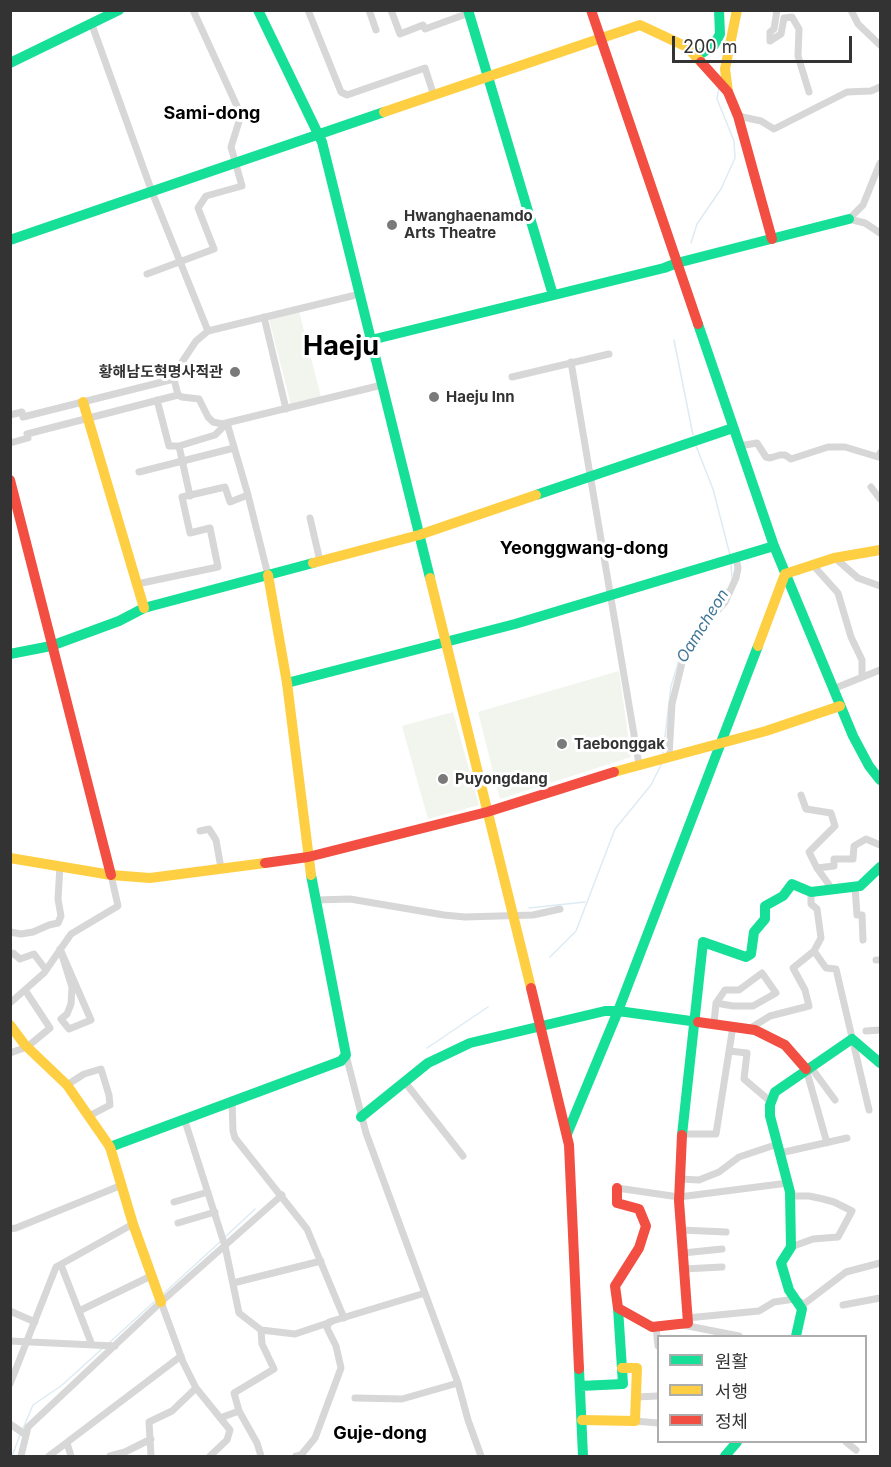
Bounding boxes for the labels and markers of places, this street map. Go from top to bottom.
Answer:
place label: Hwanghaenamdo Arts Theatre [404,207,533,242]
marker: Hwanghaenamdo Arts Theatre [385,218,399,232]
place label: 황해남도혁명사적관 [99,363,223,381]
marker: 황해남도혁명사적관 [228,365,242,379]
place label: Haeju Inn [446,388,515,406]
marker: Haeju Inn [427,390,441,404]
place label: Taebonggak [574,735,665,753]
marker: Taebonggak [555,737,569,751]
place label: Puyongdang [455,770,548,788]
marker: Puyongdang [436,772,450,786]

